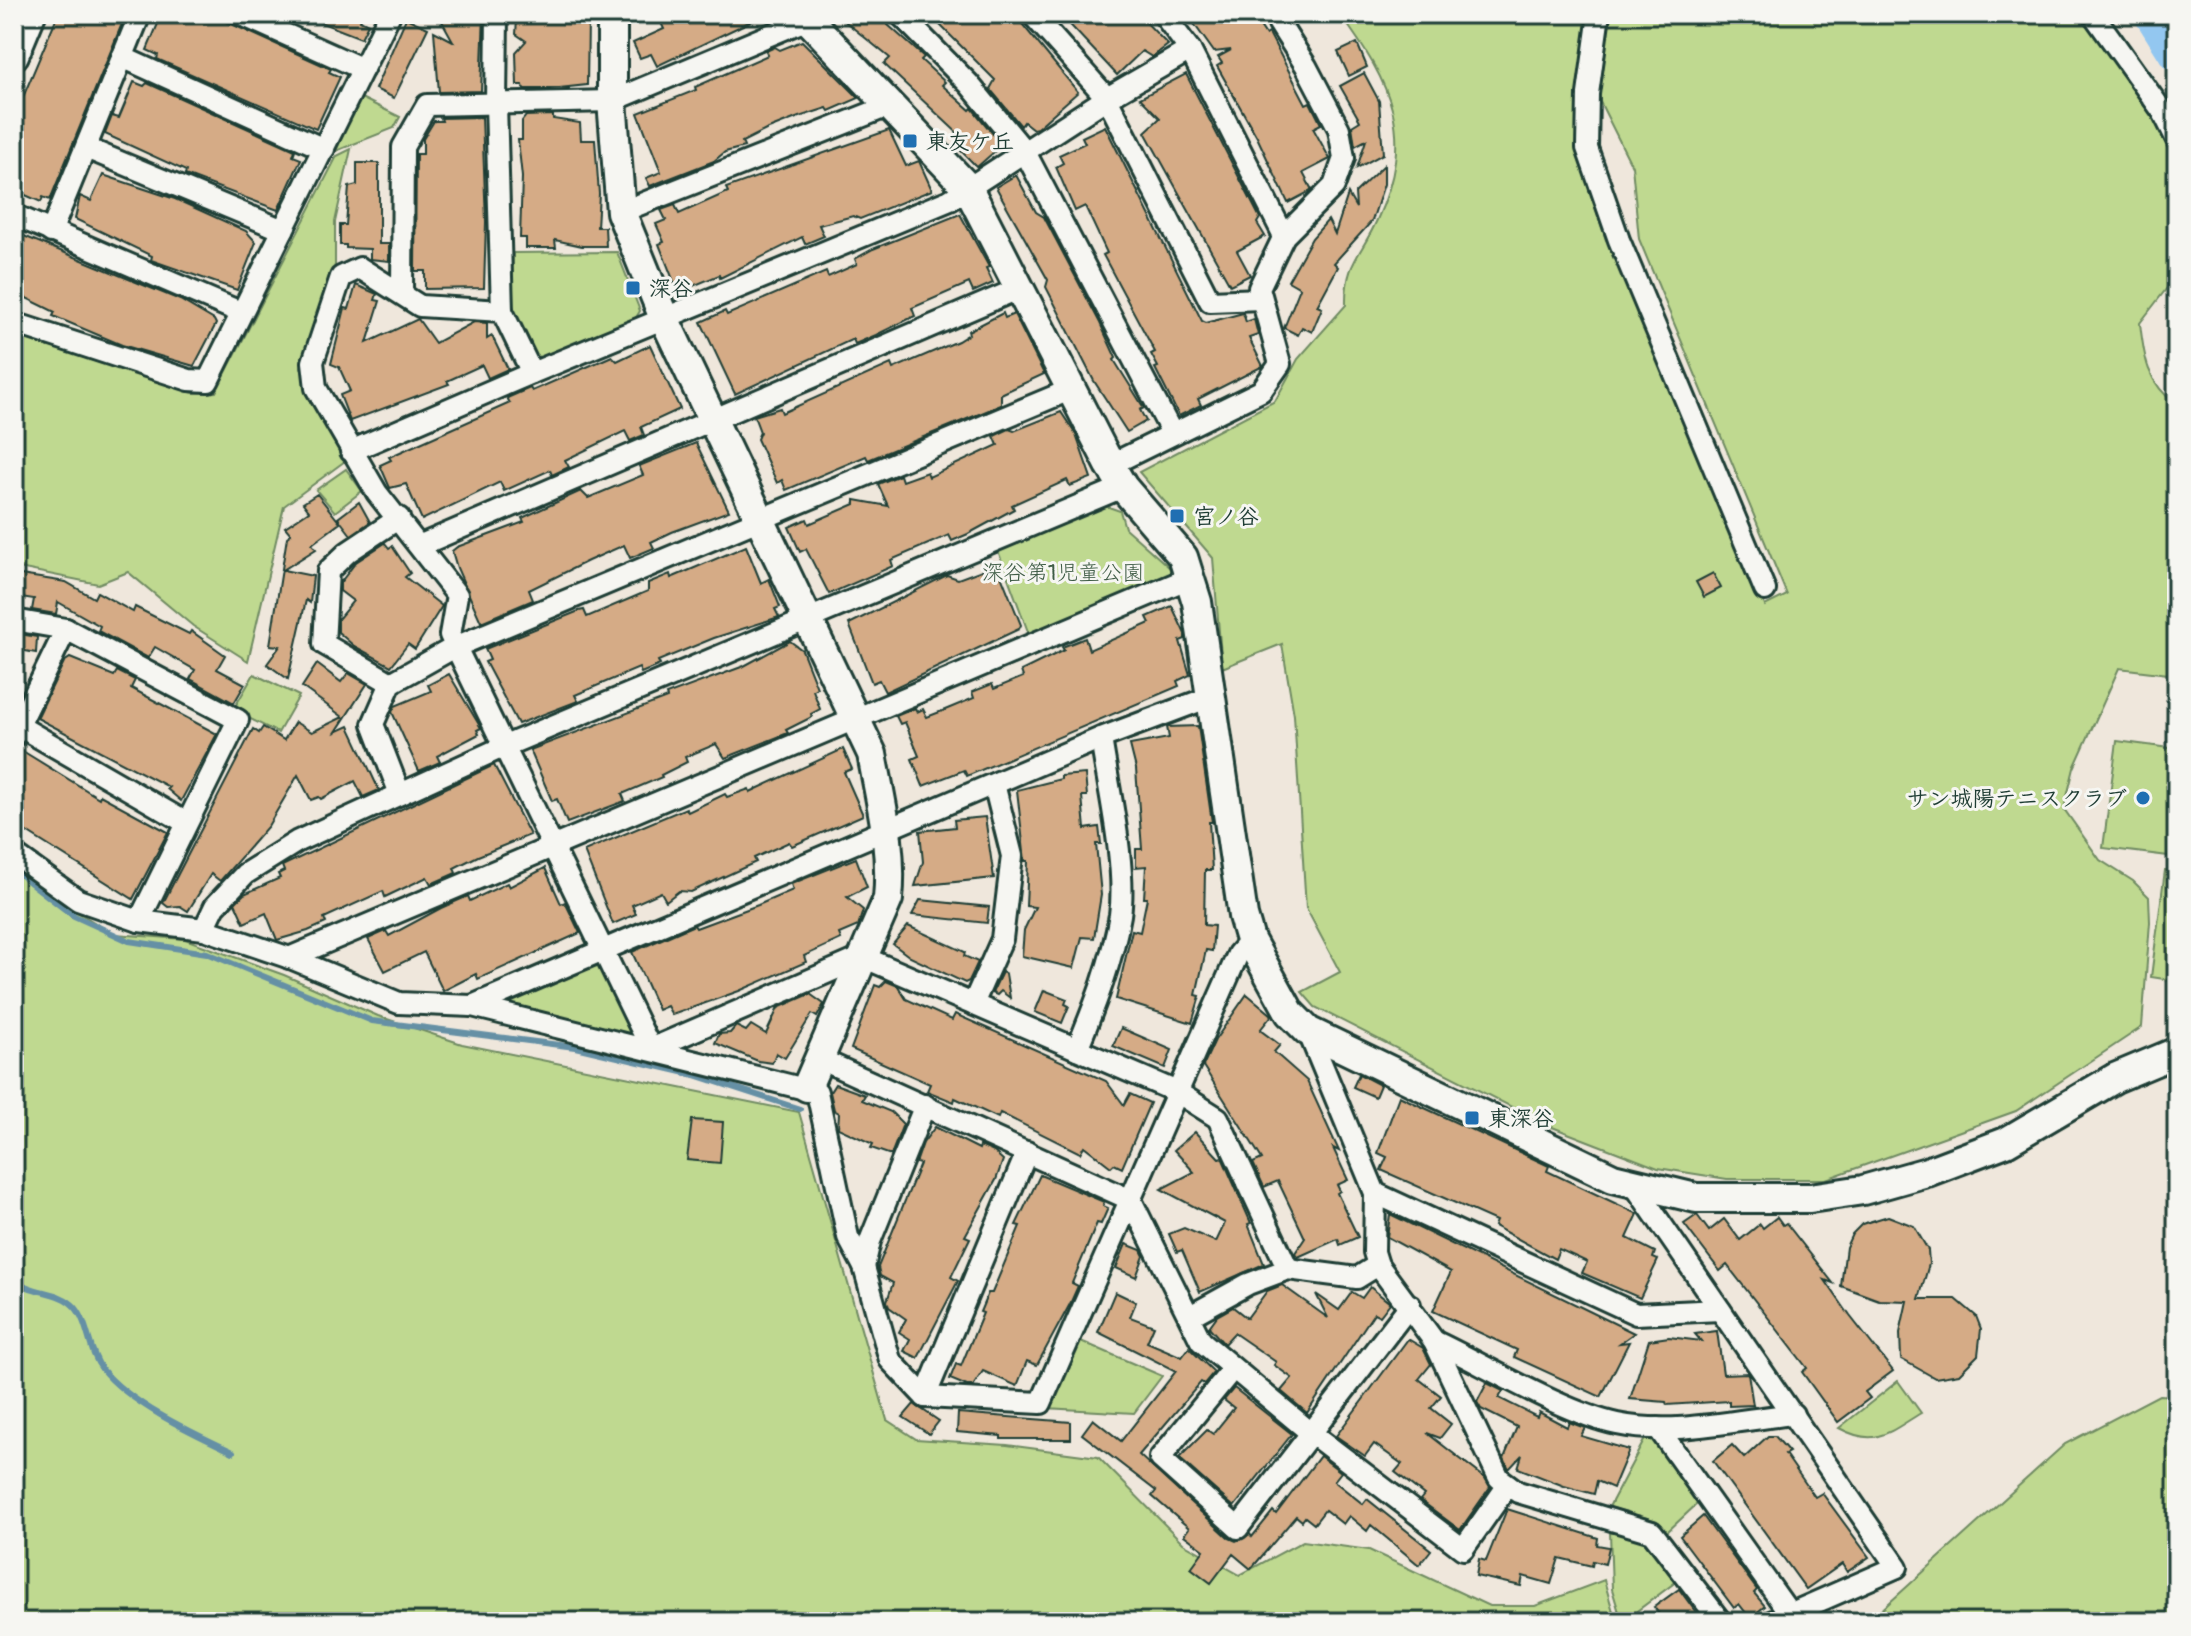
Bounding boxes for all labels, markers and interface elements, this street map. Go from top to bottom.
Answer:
place label: 東友ケ丘 [926,128,1014,156]
marker: 東友ケ丘 [901,132,919,150]
place label: 深谷 [649,275,693,303]
marker: 深谷 [624,279,642,297]
place label: 宮ノ谷 [1193,503,1259,531]
marker: 宮ノ谷 [1168,507,1186,525]
park label: 深谷第1児童公園 [982,559,1144,587]
place label: サン城陽テニスクラブ [1907,785,2127,813]
marker: サン城陽テニスクラブ [2134,789,2152,807]
place label: 東深谷 [1488,1105,1554,1133]
marker: 東深谷 [1463,1109,1481,1127]

